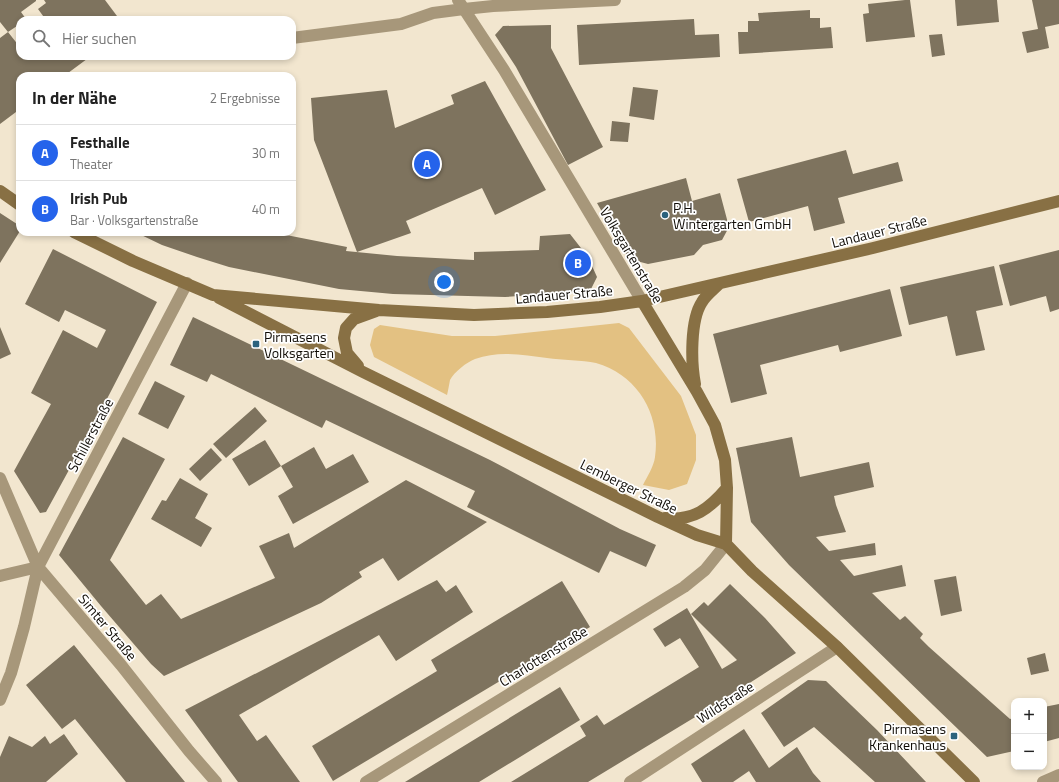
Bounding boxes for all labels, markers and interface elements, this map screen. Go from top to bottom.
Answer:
search box [16,16,296,60]
icon: search [30,27,52,49]
text: Hier suchen [62,27,137,50]
text: In der Nähe [32,85,117,111]
text: 2 Ergebnisse [210,88,280,108]
text: Festhalle [70,131,130,154]
text: A [41,143,49,163]
text: 30 m [252,143,280,163]
pin: A [414,149,440,179]
text: Theater [70,154,113,174]
text: Irish Pub [70,187,128,210]
place label: P.H. Wintergarten GmbH [673,197,791,234]
text: B [41,199,49,219]
text: 40 m [252,199,280,219]
street label: Volksgartenstraße [595,203,669,307]
street label: Landauer Straße [829,209,929,253]
text: Bar · Volksgartenstraße [70,210,198,230]
marker: P.H. Wintergarten GmbH [660,210,670,220]
pin: B [565,248,591,278]
your location [434,272,454,292]
street label: Landauer Straße [515,279,613,309]
place label: Pirmasens Volksgarten [264,326,334,363]
marker: Pirmasens Volksgarten [251,339,261,349]
street label: Schillerstraße [62,394,118,476]
street label: Lemberger Straße [577,453,681,519]
street label: Simter Straße [74,589,142,665]
street label: Charlottenstraße [495,621,591,691]
street label: Wildstraße [692,676,758,728]
map controls [1011,698,1047,770]
button: + [1011,698,1047,734]
place label: Pirmasens Krankenhaus [869,718,946,755]
marker: Pirmasens Krankenhaus [949,731,959,741]
button: − [1011,734,1047,770]

